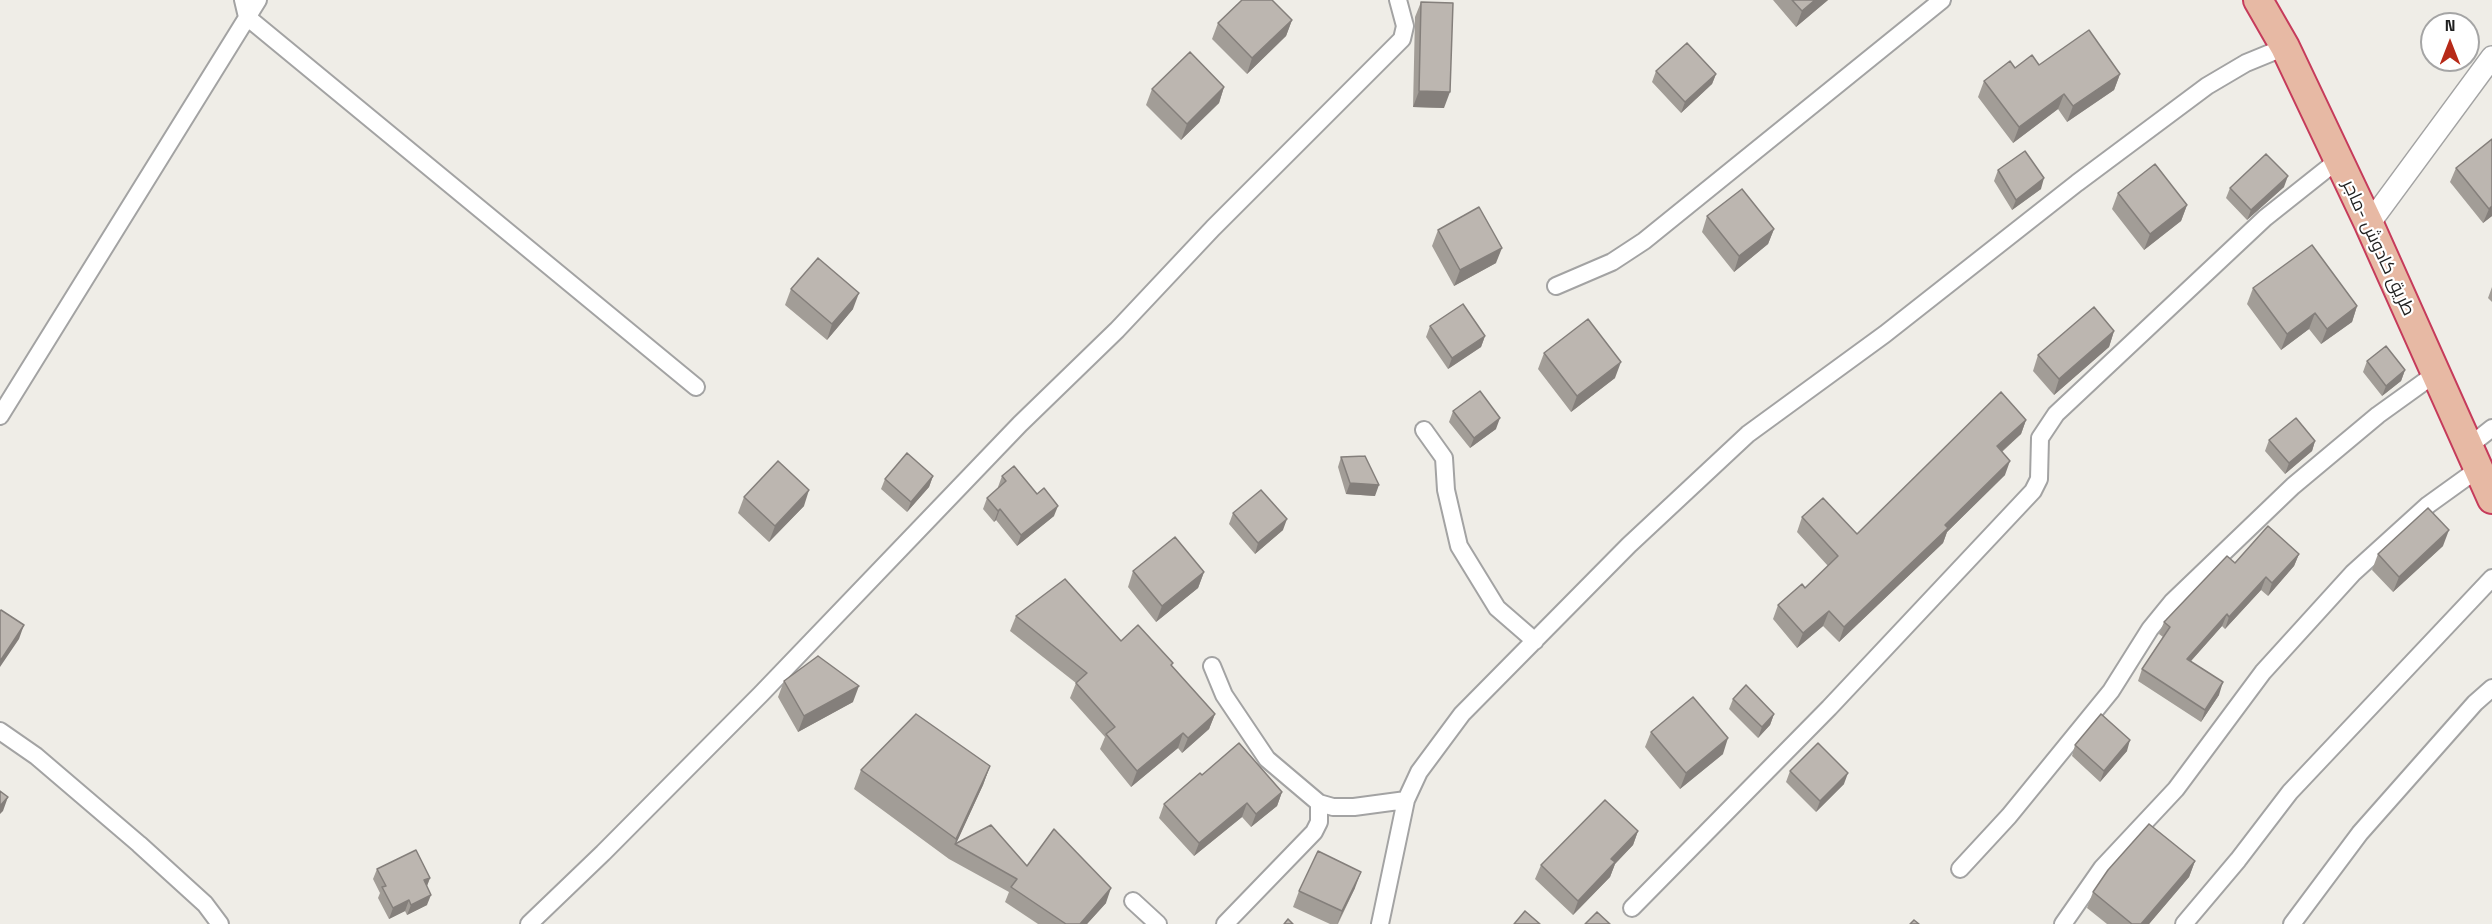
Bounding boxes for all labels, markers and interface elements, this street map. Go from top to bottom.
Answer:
north arrow [2420,12,2480,72]
text: N [2445,15,2455,36]
street label: طريق كادوش -ماجر [2337,177,2419,319]

